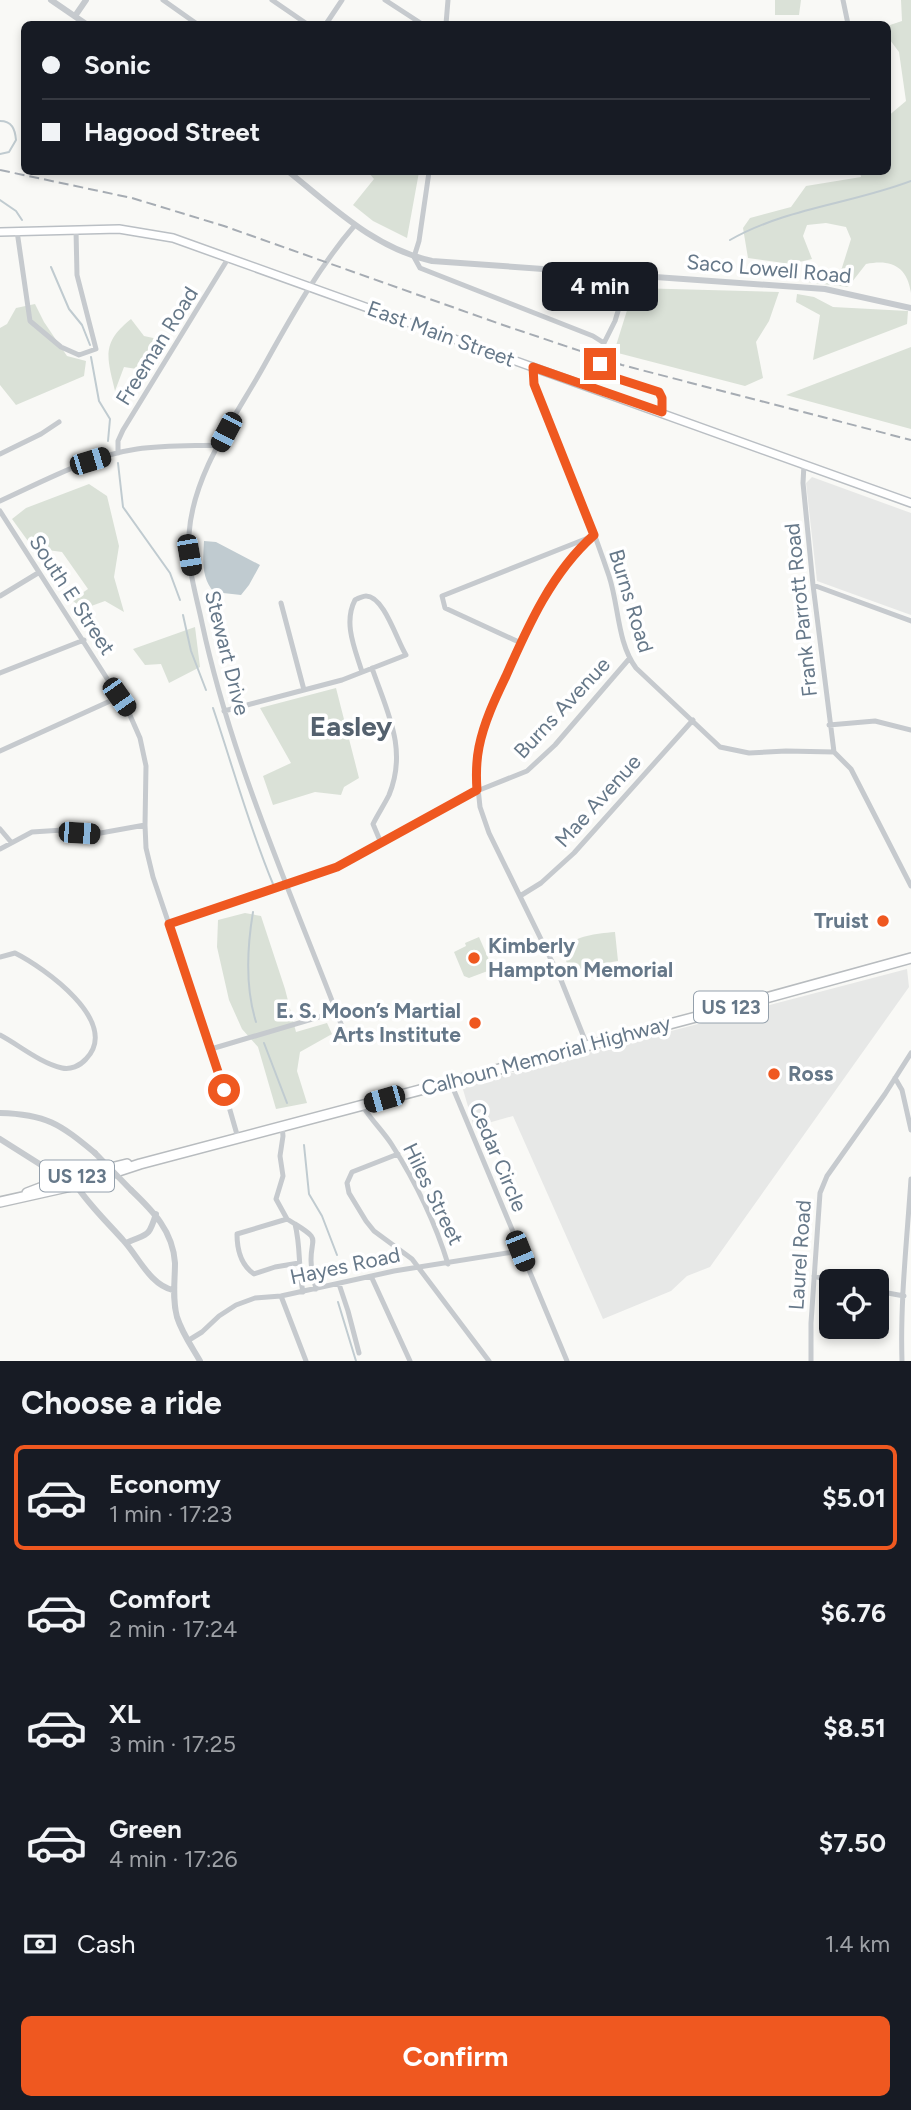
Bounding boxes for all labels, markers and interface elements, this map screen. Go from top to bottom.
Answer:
text: Sonic [84,49,151,81]
text: Hagood Street [84,116,260,148]
street label: Saco Lowell Road [685,249,853,288]
callout: 4 min [542,262,658,312]
text: 4 min [570,272,630,300]
street label: Freeman Road [110,282,203,410]
street label: East Main Street [364,295,518,372]
route end [584,348,616,380]
car [207,409,246,455]
car [67,445,114,477]
street label: Frank Parrott Road [779,522,822,698]
street label: South E Street [24,530,121,659]
car [176,532,203,578]
street label: Burns Road [604,546,659,656]
street label: Stewart Drive [200,588,255,718]
street label: Burns Avenue [508,652,615,763]
car [99,674,140,720]
district label: Easley [310,709,393,743]
street label: Mae Avenue [549,749,646,852]
car [58,821,101,845]
place label: Truist [814,908,869,933]
marker: Truist [875,913,891,929]
place label: Kimberly Hampton Memorial [488,933,673,982]
marker: Kimberly Hampton Memorial [466,950,482,966]
road number: US 123 [694,992,768,1023]
place label: E. S. Moon’s Martial Arts Institute [276,998,461,1047]
street label: Calhoun Memorial Highway [418,1010,673,1101]
marker: E. S. Moon’s Martial Arts Institute [467,1015,483,1031]
place label: Ross [788,1061,834,1086]
marker: Ross [766,1066,782,1082]
route start [208,1074,240,1106]
car [361,1083,408,1115]
street label: Cedar Circle [464,1098,533,1215]
street label: Hiles Street [398,1139,469,1249]
road number: US 123 [40,1160,114,1192]
street label: Laurel Road [783,1199,816,1311]
car [503,1228,538,1274]
street label: Hayes Road [288,1242,402,1289]
map controls [819,1269,889,1339]
button: locate [819,1269,889,1339]
text: Choose a ride [21,1384,222,1422]
icon: car [25,1466,88,1529]
text: Economy [109,1468,221,1500]
text: $5.01 [822,1482,886,1514]
text: 1 min · 17:23 [109,1500,232,1528]
icon: car [25,1581,88,1644]
text: Comfort [109,1583,211,1615]
text: $6.76 [821,1597,886,1629]
text: 2 min · 17:24 [109,1615,237,1643]
icon: car [25,1696,88,1759]
text: XL [109,1698,141,1730]
text: $8.51 [823,1712,886,1744]
text: 3 min · 17:25 [109,1730,236,1758]
icon: car [25,1811,88,1874]
text: Green [109,1813,182,1845]
text: $7.50 [819,1827,886,1859]
text: 4 min · 17:26 [109,1845,237,1873]
icon: cash [21,1925,59,1963]
text: Cash [77,1928,136,1960]
text: 1.4 km [825,1930,890,1958]
button: Confirm [21,2016,890,2096]

